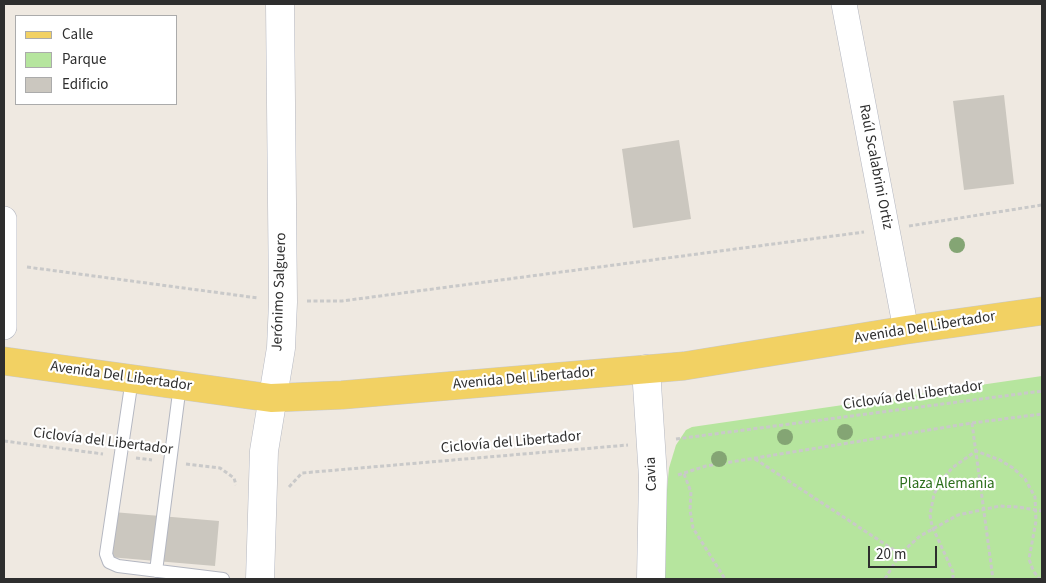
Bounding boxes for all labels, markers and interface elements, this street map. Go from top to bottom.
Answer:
legend [15,15,178,105]
text: Calle [62,24,93,45]
text: Parque [62,49,106,70]
text: Edificio [62,74,109,95]
street label: Raúl Scalabrini Ortiz [854,103,896,231]
street label: Jerónimo Salguero [269,232,291,352]
street label: Avenida Del Libertador [853,308,997,348]
street label: Avenida Del Libertador [49,358,193,396]
street label: Avenida Del Libertador [452,364,596,394]
street label: Ciclovía del Libertador [842,377,984,415]
street label: Ciclovía del Libertador [32,424,174,460]
street label: Ciclovía del Libertador [440,428,582,458]
street label: Cavia [642,457,662,491]
park label: Plaza Alemania [899,476,995,494]
scale bar [871,536,940,568]
text: 20 m [876,544,906,565]

